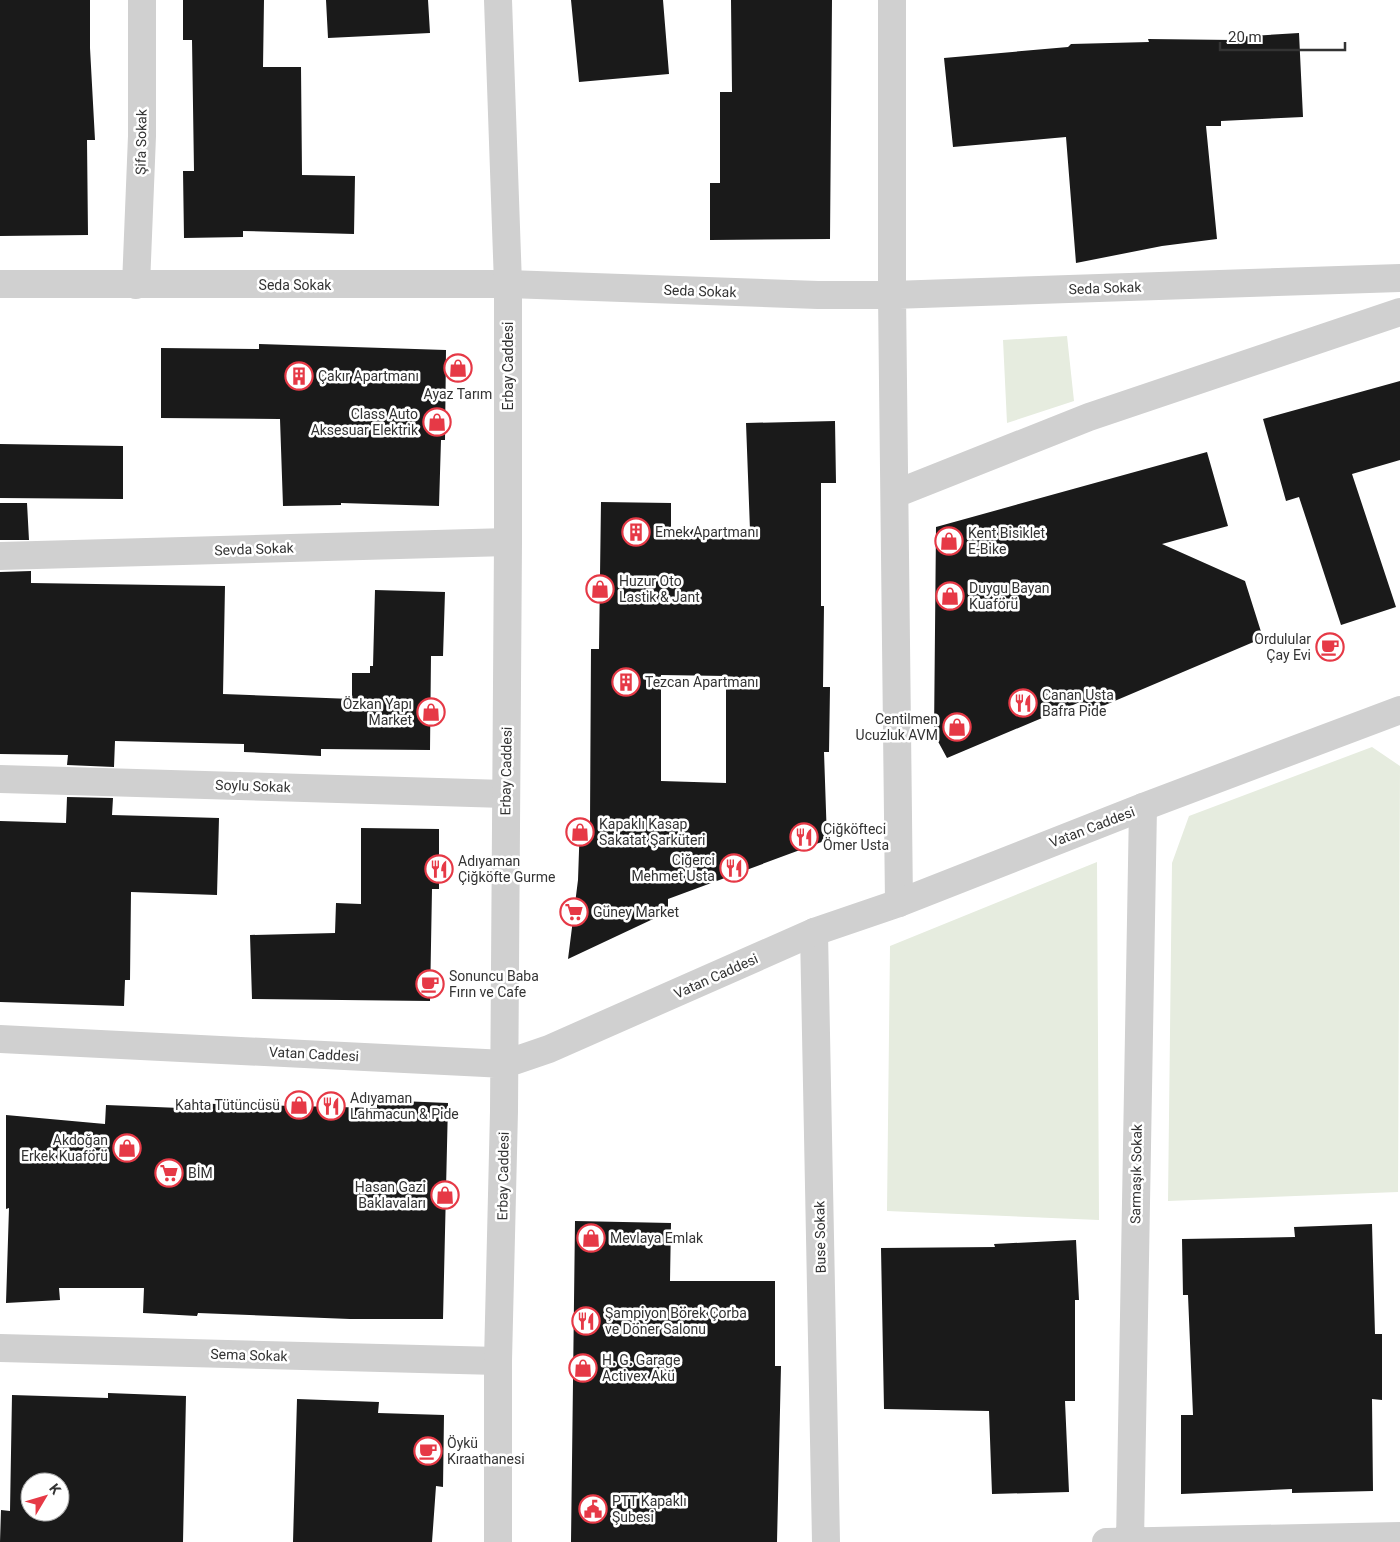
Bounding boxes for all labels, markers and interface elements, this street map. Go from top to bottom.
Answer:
scale bar [1220,20,1345,52]
text: 20 m [1228,28,1262,46]
street label: Şifa Sokak [132,108,150,175]
street label: Seda Sokak [259,277,332,293]
street label: Seda Sokak [1068,279,1143,297]
street label: Seda Sokak [663,282,738,300]
street label: Erbay Caddesi [500,322,516,410]
shop icon: Ayaz Tarım [443,353,473,383]
building icon: Çakır Apartmanı [284,361,314,391]
place label: Çakır Apartmanı [318,368,419,384]
place label: Ayaz Tarım [424,386,492,402]
place label: Class Auto Aksesuar Elektrik [311,406,419,438]
shop icon: Class Auto Aksesuar Elektrik [422,407,452,437]
building icon: Emek Apartmanı [621,517,651,547]
place label: Emek Apartmanı [655,524,759,540]
place label: Kent Bisiklet E-Bike [968,525,1045,557]
shop icon: Kent Bisiklet E-Bike [934,526,964,556]
street label: Sevda Sokak [214,540,295,558]
place label: Huzur Oto Lastik & Jant [619,573,700,605]
shop icon: Huzur Oto Lastik & Jant [585,574,615,604]
place label: Duygu Bayan Kuaförü [969,580,1050,612]
shop icon: Duygu Bayan Kuaförü [935,581,965,611]
place label: Ordulular Çay Evi [1254,631,1311,663]
cafe icon: Ordulular Çay Evi [1315,632,1345,662]
building icon: Tezcan Apartmanı [611,667,641,697]
place label: Tezcan Apartmanı [645,674,758,690]
place label: Canan Usta Bafra Pide [1042,687,1114,719]
restaurant icon: Canan Usta Bafra Pide [1008,688,1038,718]
place label: Özkan Yapı Market [343,696,412,728]
shop icon: Özkan Yapı Market [416,697,446,727]
place label: Centilmen Ucuzluk AVM [856,711,938,743]
shop icon: Centilmen Ucuzluk AVM [942,712,972,742]
street label: Erbay Caddesi [497,726,515,816]
street label: Soylu Sokak [215,777,292,795]
street label: Vatan Caddesi [1047,803,1137,851]
place label: Kapaklı Kasap Sakatat Şarküteri [599,816,706,848]
shop icon: Kapaklı Kasap Sakatat Şarküteri [565,817,595,847]
place label: Çiğköfteci Ömer Usta [823,821,889,853]
restaurant icon: Çiğköfteci Ömer Usta [789,822,819,852]
place label: Ciğerci Mehmet Usta [631,852,715,884]
place label: Adıyaman Çiğköfte Gurme [458,853,556,885]
restaurant icon: Ciğerci Mehmet Usta [719,853,749,883]
restaurant icon: Adıyaman Çiğköfte Gurme [424,854,454,884]
supermarket icon: Güney Market [559,897,589,927]
place label: Güney Market [593,904,679,920]
street label: Vatan Caddesi [672,950,760,1002]
place label: Sonuncu Baba Fırın ve Cafe [449,968,539,1000]
cafe icon: Sonuncu Baba Fırın ve Cafe [415,969,445,999]
street label: Vatan Caddesi [269,1044,359,1064]
shop icon: Kahta Tütüncüsü [284,1090,314,1120]
place label: Adıyaman Lahmacun & Pide [350,1090,459,1122]
restaurant icon: Adıyaman Lahmacun & Pide [316,1091,346,1121]
place label: Kahta Tütüncüsü [175,1097,280,1113]
street label: Sarmaşık Sokak [1127,1123,1145,1224]
street label: Erbay Caddesi [494,1131,512,1221]
place label: Akdoğan Erkek Kuaförü [21,1132,108,1164]
shop icon: Akdoğan Erkek Kuaförü [112,1133,142,1163]
supermarket icon: BİM [154,1158,184,1188]
place label: BİM [188,1165,213,1181]
place label: Hasan Gazi Baklavaları [355,1179,426,1211]
shop icon: Hasan Gazi Baklavaları [430,1180,460,1210]
street label: Buse Sokak [811,1200,829,1273]
shop icon: Mevlaya Emlak [576,1223,606,1253]
place label: Mevlaya Emlak [610,1230,704,1246]
place label: Şampiyon Börek Çorba ve Döner Salonu [605,1305,747,1337]
restaurant icon: Şampiyon Börek Çorba ve Döner Salonu [571,1306,601,1336]
street label: Sema Sokak [210,1346,289,1364]
place label: H. G. Garage Activex Akü [602,1352,680,1384]
shop icon: H. G. Garage Activex Akü [568,1353,598,1383]
place label: Öykü Kıraathanesi [447,1435,525,1467]
cafe icon: Öykü Kıraathanesi [413,1436,443,1466]
north arrow [20,1472,70,1522]
text: K [46,1481,64,1498]
place label: PTT Kapaklı Şubesi [612,1493,687,1525]
public building icon: PTT Kapaklı Şubesi [578,1494,608,1524]

